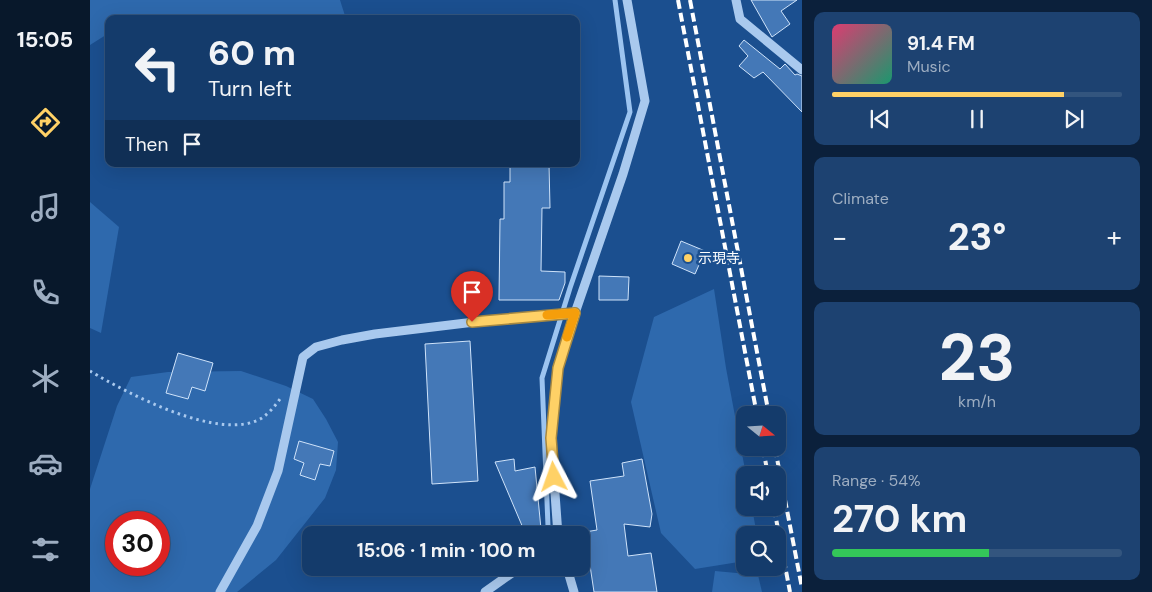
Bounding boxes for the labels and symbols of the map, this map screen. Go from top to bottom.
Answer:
place label: 示現寺 [698,249,740,267]
marker: 示現寺 [682,252,694,264]
pin [451,271,493,322]
north arrow [736,406,786,456]
position arrow [527,450,579,502]
speed limit sign: 30 [105,511,170,576]

